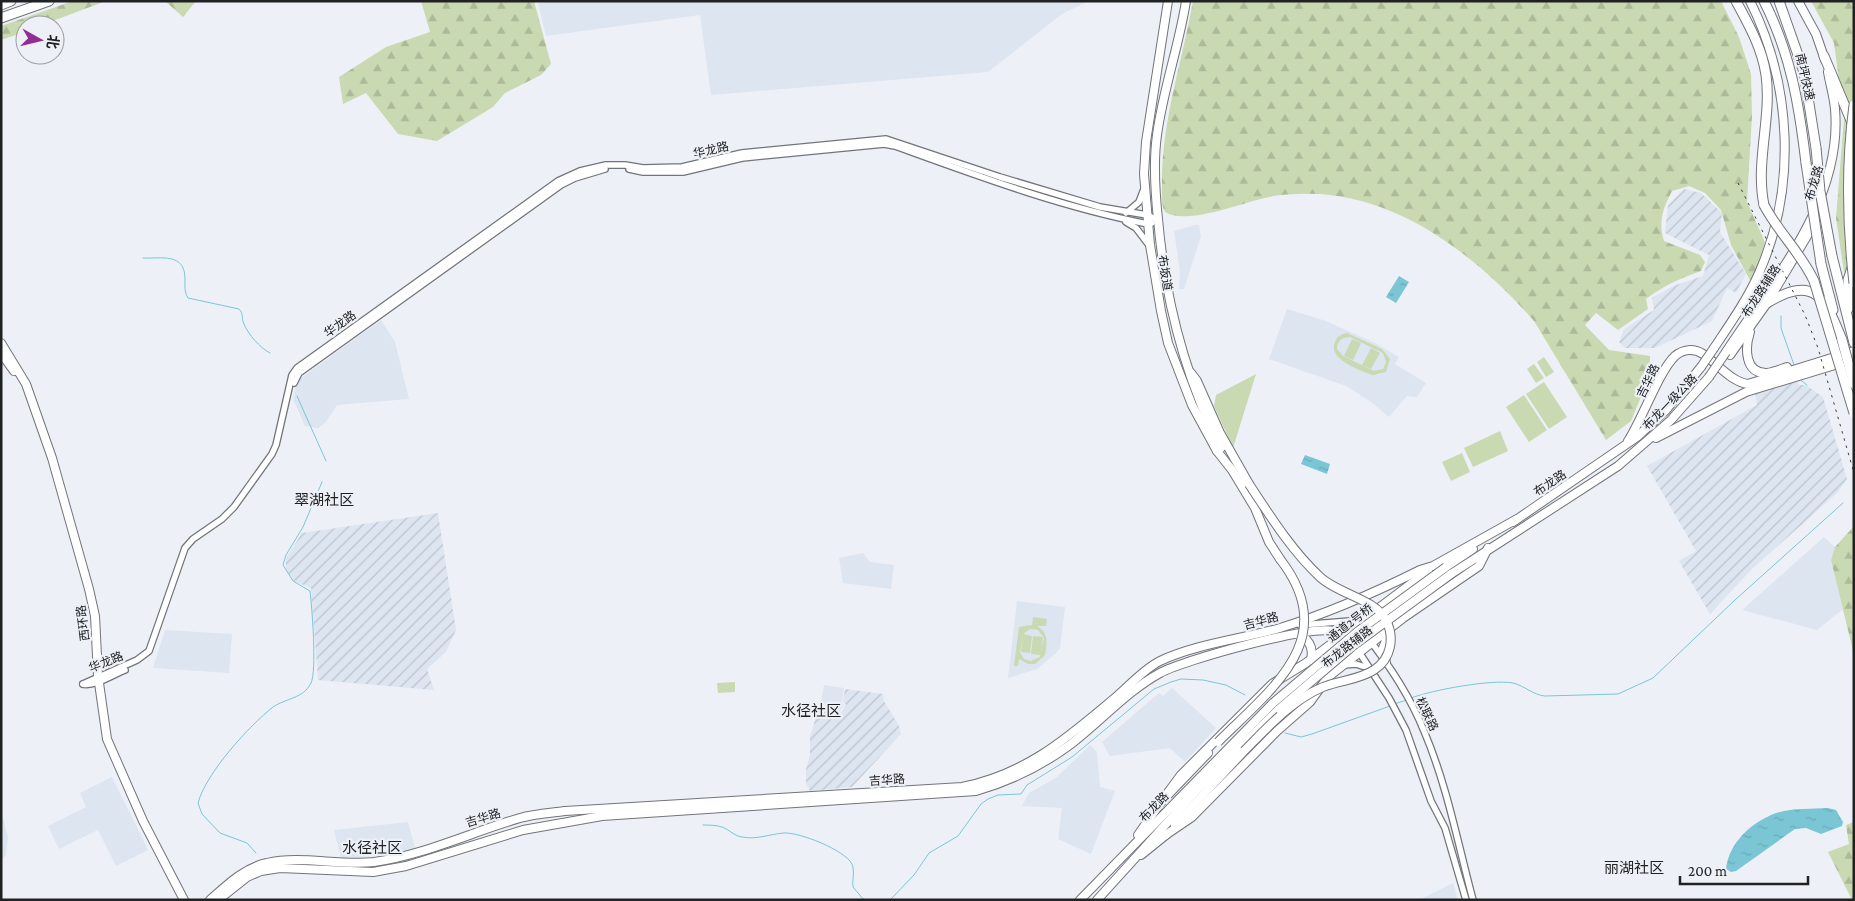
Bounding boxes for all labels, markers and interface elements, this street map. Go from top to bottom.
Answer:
north arrow [15,15,65,65]
text: 北 [44,34,62,50]
street label: 南坪快速 [1793,52,1817,102]
street label: 华龙路 [692,139,730,161]
street label: 布龙路 [1802,164,1826,202]
street label: 布坂道 [1155,254,1175,292]
street label: 布龙路辅路 [1739,262,1783,320]
street label: 华龙路 [321,308,359,340]
street label: 吉华路 [1634,362,1662,400]
street label: 布龙一级公路 [1640,371,1700,433]
street label: 布龙路 [1531,467,1569,499]
district label: 翠湖社区 [294,492,354,508]
street label: 通道2号桥 [1325,601,1375,645]
street label: 西环路 [74,604,92,642]
street label: 吉华路 [1242,610,1280,632]
street label: 布龙路辅路 [1319,623,1375,671]
street label: 华龙路 [87,649,125,675]
street label: 松联路 [1413,695,1441,733]
district label: 水径社区 [781,703,841,719]
street label: 吉华路 [869,772,905,788]
street label: 布龙路 [1136,789,1172,825]
street label: 吉华路 [464,806,502,830]
district label: 水径社区 [342,840,402,856]
scale bar [1680,854,1808,886]
district label: 丽湖社区 [1604,860,1664,876]
text: 200 m [1688,863,1727,879]

